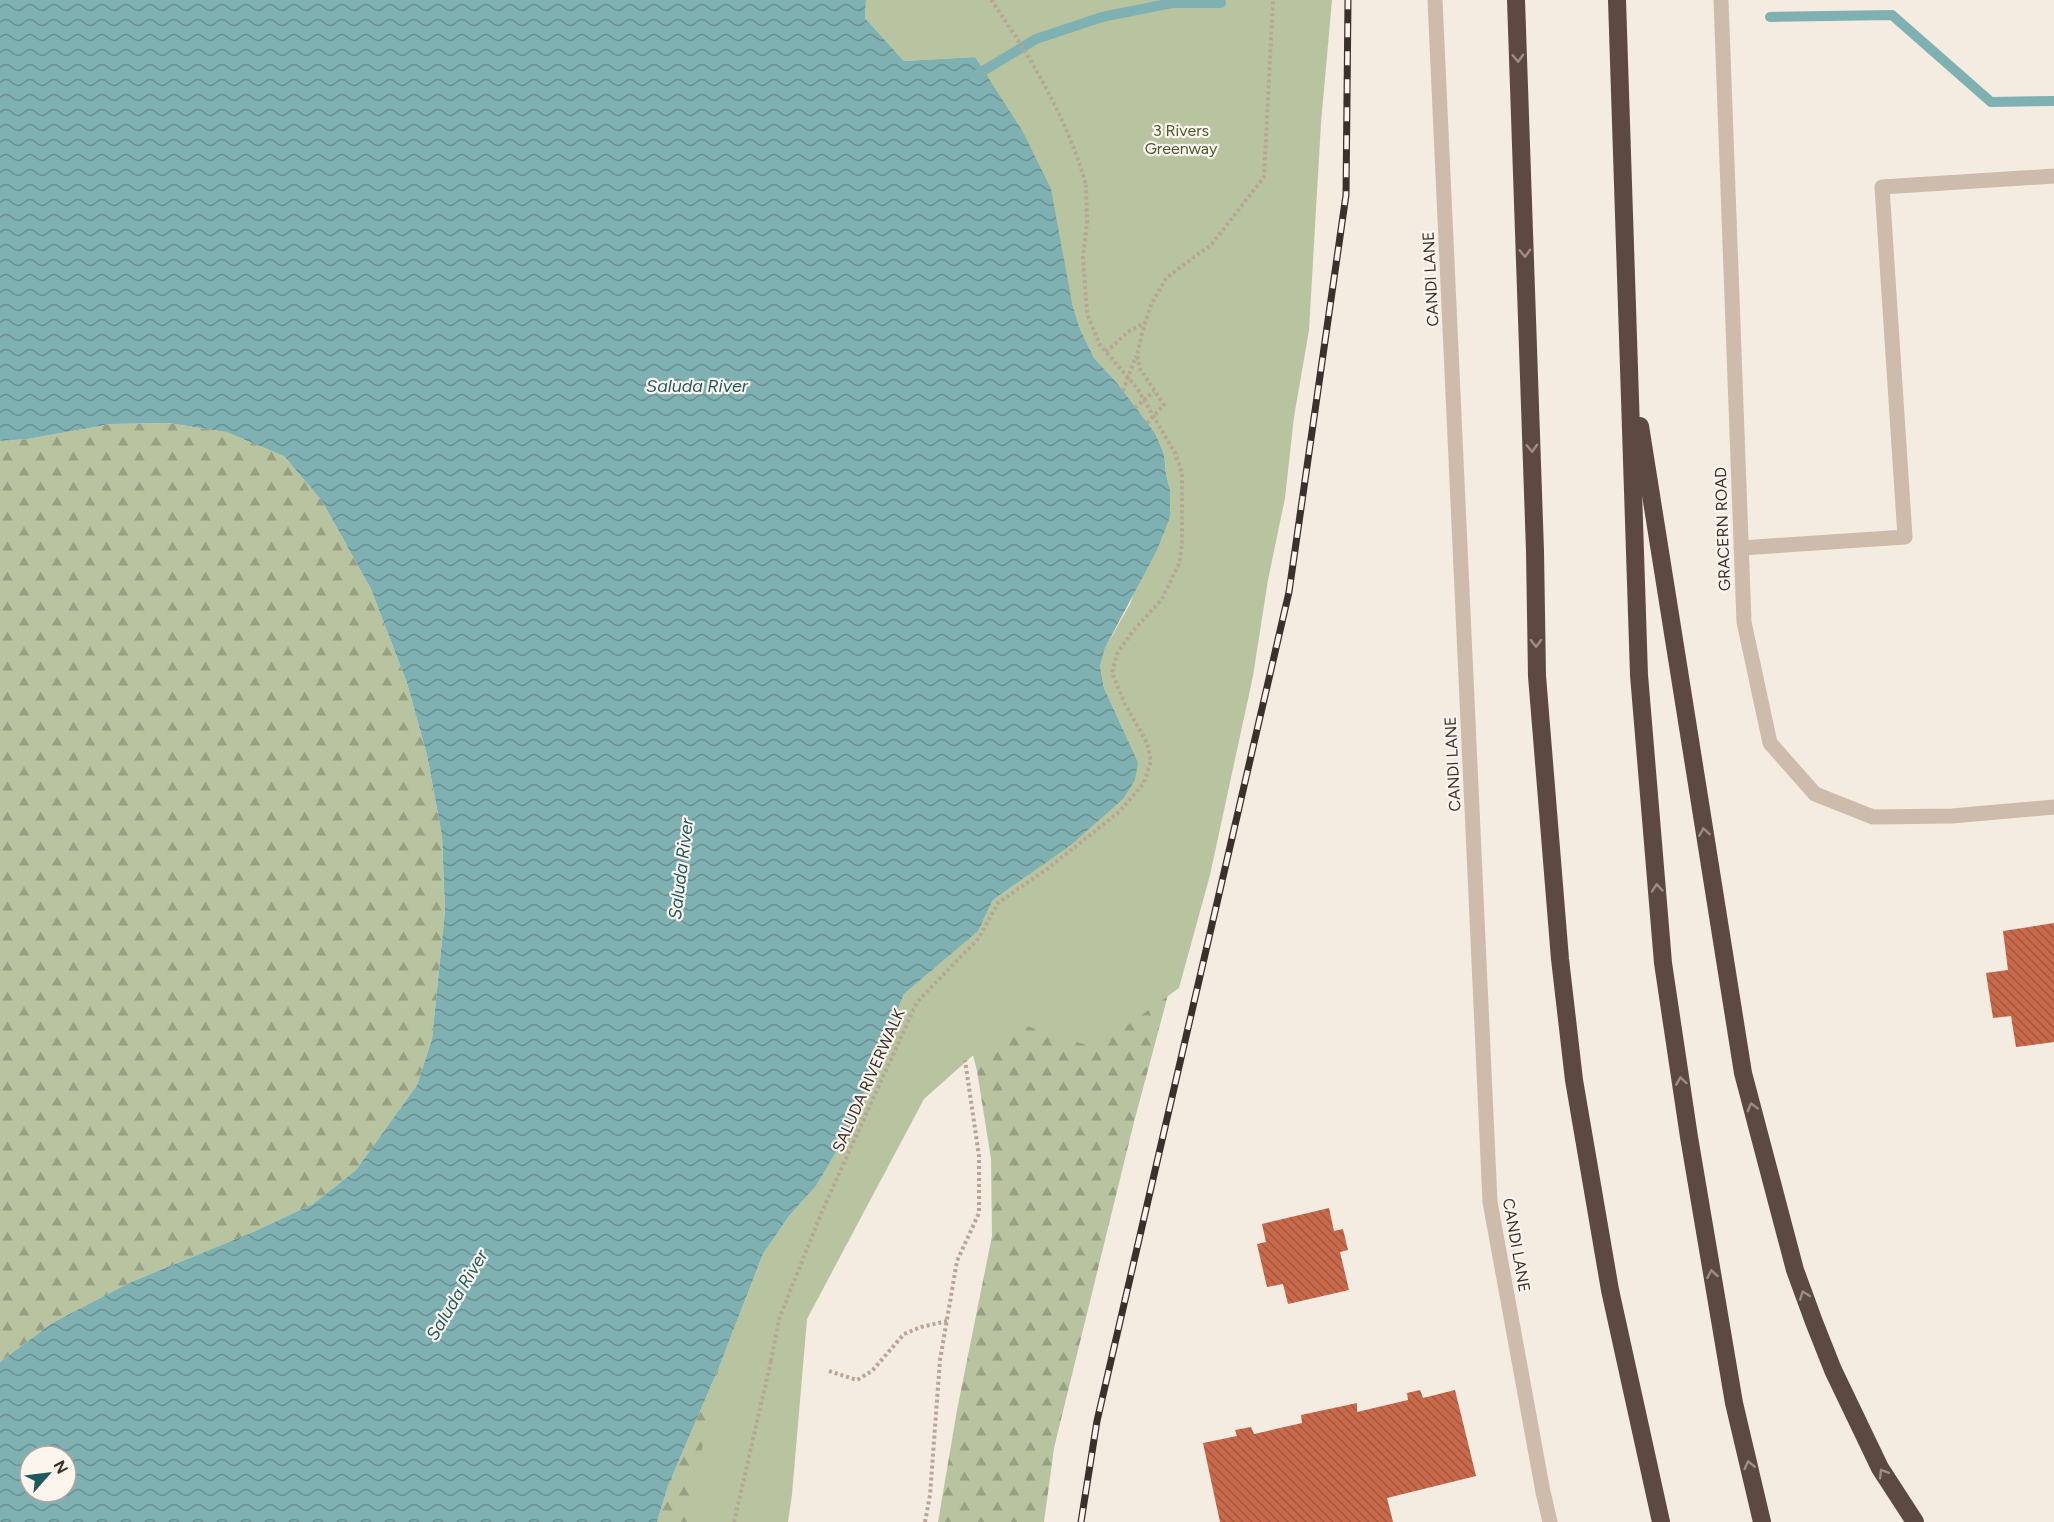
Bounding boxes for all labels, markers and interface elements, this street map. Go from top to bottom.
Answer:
one-way arrow [1512,54,1525,63]
park label: 3 Rivers Greenway [1145,121,1218,158]
street label: CANDI LANE [1419,231,1442,327]
one-way arrow [1519,249,1531,258]
water label: Saluda River [646,375,749,397]
one-way arrow [1525,444,1538,453]
street label: GRACERN ROAD [1711,467,1734,591]
one-way arrow [1530,639,1543,648]
street label: CANDI LANE [1441,716,1464,812]
water label: Saluda River [664,816,698,921]
one-way arrow [1699,828,1711,837]
one-way arrow [1651,883,1664,892]
street label: SALUDA RIVERWALK [828,1005,909,1155]
one-way arrow [1675,1077,1687,1086]
one-way arrow [1747,1102,1759,1113]
street label: CANDI LANE [1499,1197,1534,1294]
water label: Saluda River [421,1245,493,1344]
one-way arrow [1706,1269,1719,1279]
one-way arrow [1799,1290,1812,1301]
north arrow [18,1444,78,1504]
text: N [50,1457,72,1477]
one-way arrow [1743,1460,1756,1470]
one-way arrow [1879,1469,1890,1479]

